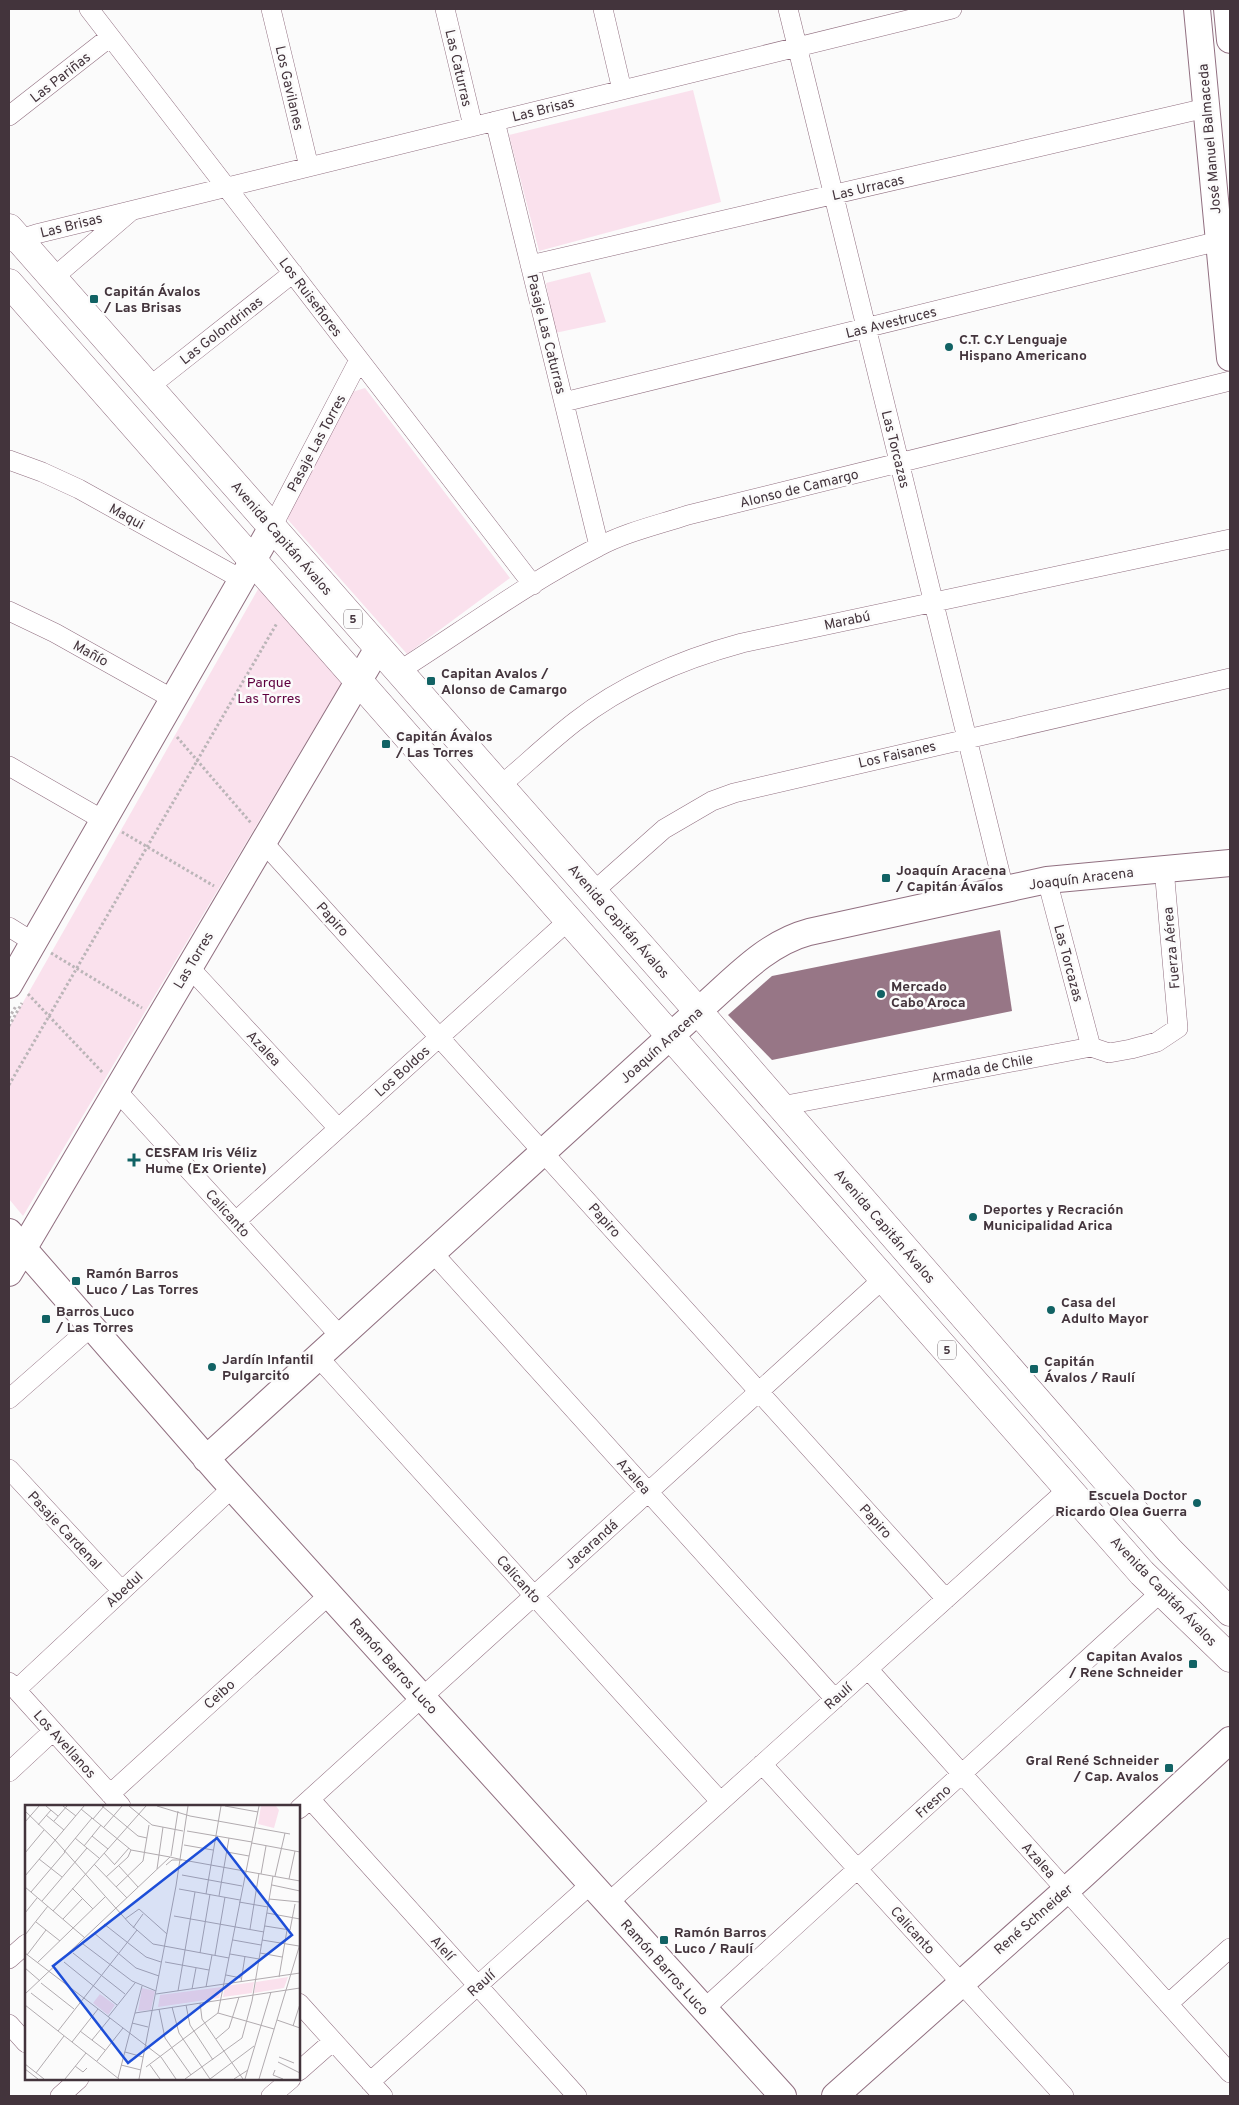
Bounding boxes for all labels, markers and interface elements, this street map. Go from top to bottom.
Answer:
street label: Las Caturras [440,28,475,109]
street label: Los Gavilanes [271,44,307,132]
street label: Las Pariñas [27,49,94,107]
street label: José Manuel Balmaceda [1195,63,1226,215]
street label: Las Brisas [510,95,576,126]
street label: Las Urracas [831,172,906,205]
street label: Las Brisas [38,211,104,242]
street label: Los Ruiseñores [275,255,345,341]
street label: Pasaje Las Caturras [522,273,569,396]
place label: Capitán Ávalos / Las Brisas [103,283,201,317]
marker: Capitán Ávalos / Las Brisas [88,293,100,305]
street label: Las Golondrinas [177,293,267,369]
street label: Las Avestruces [844,304,939,343]
place label: C.T. C.Y Lenguaje Hispano Americano [959,332,1087,365]
marker: C.T. C.Y Lenguaje Hispano Americano [943,341,955,353]
street label: Pasaje Las Torres [284,392,350,495]
street label: Las Torcazas [877,409,912,490]
street label: Alonso de Camargo [738,466,861,512]
street label: Avenida Capitán Ávalos [227,478,336,600]
street label: Maqui [106,501,147,534]
street label: Marabú [823,608,872,635]
road number: 5 [344,610,362,628]
street label: Mañío [70,638,111,671]
place label: Capitan Avalos / Alonso de Camargo [441,666,567,699]
park label: Parque Las Torres [237,675,301,708]
marker: Capitan Avalos / Alonso de Camargo [425,675,437,687]
place label: Capitán Ávalos / Las Torres [395,728,493,762]
marker: Capitán Ávalos / Las Torres [380,738,392,750]
street label: Los Faisanes [857,738,938,773]
street label: Avenida Capitán Ávalos [564,861,673,983]
place label: Joaquín Aracena / Capitán Ávalos [895,863,1006,896]
street label: Joaquín Aracena [1028,865,1135,894]
marker: Joaquín Aracena / Capitán Ávalos [880,872,892,884]
street label: Papiro [312,899,352,941]
street label: Fuerza Aérea [1160,906,1185,990]
street label: Las Torcazas [1049,923,1086,1004]
street label: Las Torres [171,929,218,992]
place label: Mercado Cabo Aroca [891,979,966,1012]
marker: Mercado Cabo Aroca [875,988,887,1000]
street label: Joaquín Aracena [617,1004,707,1088]
street label: Azalea [242,1028,284,1070]
street label: Los Boldos [372,1043,434,1101]
street label: Armada de Chile [930,1051,1035,1088]
place label: CESFAM Iris Véliz Hume (Ex Oriente) [145,1145,267,1178]
marker: CESFAM Iris Véliz Hume (Ex Oriente) [127,1153,141,1167]
street label: Avenida Capitán Ávalos [830,1166,939,1288]
street label: Calicanto [201,1187,253,1242]
street label: Papiro [584,1200,624,1242]
place label: Deportes y Recración Municipalidad Arica [983,1202,1123,1235]
marker: Deportes y Recración Municipalidad Arica [967,1211,979,1223]
place label: Ramón Barros Luco / Las Torres [86,1266,199,1299]
marker: Ramón Barros Luco / Las Torres [70,1275,82,1287]
place label: Casa del Adulto Mayor [1061,1295,1149,1328]
place label: Barros Luco / Las Torres [55,1304,135,1337]
marker: Casa del Adulto Mayor [1045,1304,1057,1316]
marker: Barros Luco / Las Torres [40,1313,52,1325]
road number: 5 [938,1340,956,1360]
place label: Jardín Infantil Pulgarcito [222,1352,314,1385]
place label: Capitán Ávalos / Raulí [1044,1354,1136,1387]
marker: Jardín Infantil Pulgarcito [206,1361,218,1373]
marker: Capitán Ávalos / Raulí [1028,1363,1040,1375]
street label: Azalea [612,1456,653,1498]
street label: Pasaje Cardenal [23,1488,104,1574]
place label: Escuela Doctor Ricardo Olea Guerra [1055,1488,1187,1521]
marker: Escuela Doctor Ricardo Olea Guerra [1191,1497,1203,1509]
street label: Papiro [855,1501,895,1543]
street label: Jacarandá [562,1517,622,1573]
street label: Avenida Capitán Ávalos [1106,1533,1220,1650]
street label: Calicanto [492,1553,544,1608]
street label: Abedul [103,1569,147,1612]
street label: Ramón Barros Luco [345,1616,441,1719]
place label: Capitan Avalos / Rene Schneider [1068,1649,1183,1682]
marker: Capitan Avalos / Rene Schneider [1187,1658,1199,1670]
street label: Ceibo [201,1677,239,1714]
street label: Raulí [822,1679,858,1714]
street label: Los Avellanos [29,1708,99,1782]
place label: Gral René Schneider / Cap. Avalos [1026,1753,1159,1786]
marker: Gral René Schneider / Cap. Avalos [1163,1762,1175,1774]
street label: Fresno [913,1782,955,1822]
inset map [25,1805,300,2080]
street label: Azalea [1017,1840,1058,1882]
street label: René Schneider [991,1881,1077,1959]
street label: Calicanto [886,1904,938,1959]
street label: Ramón Barros Luco [616,1917,712,2020]
place label: Ramón Barros Luco / Raulí [674,1925,767,1958]
street label: Alelí [426,1933,459,1966]
marker: Ramón Barros Luco / Raulí [658,1934,670,1946]
street label: Raulí [465,1966,501,2001]

